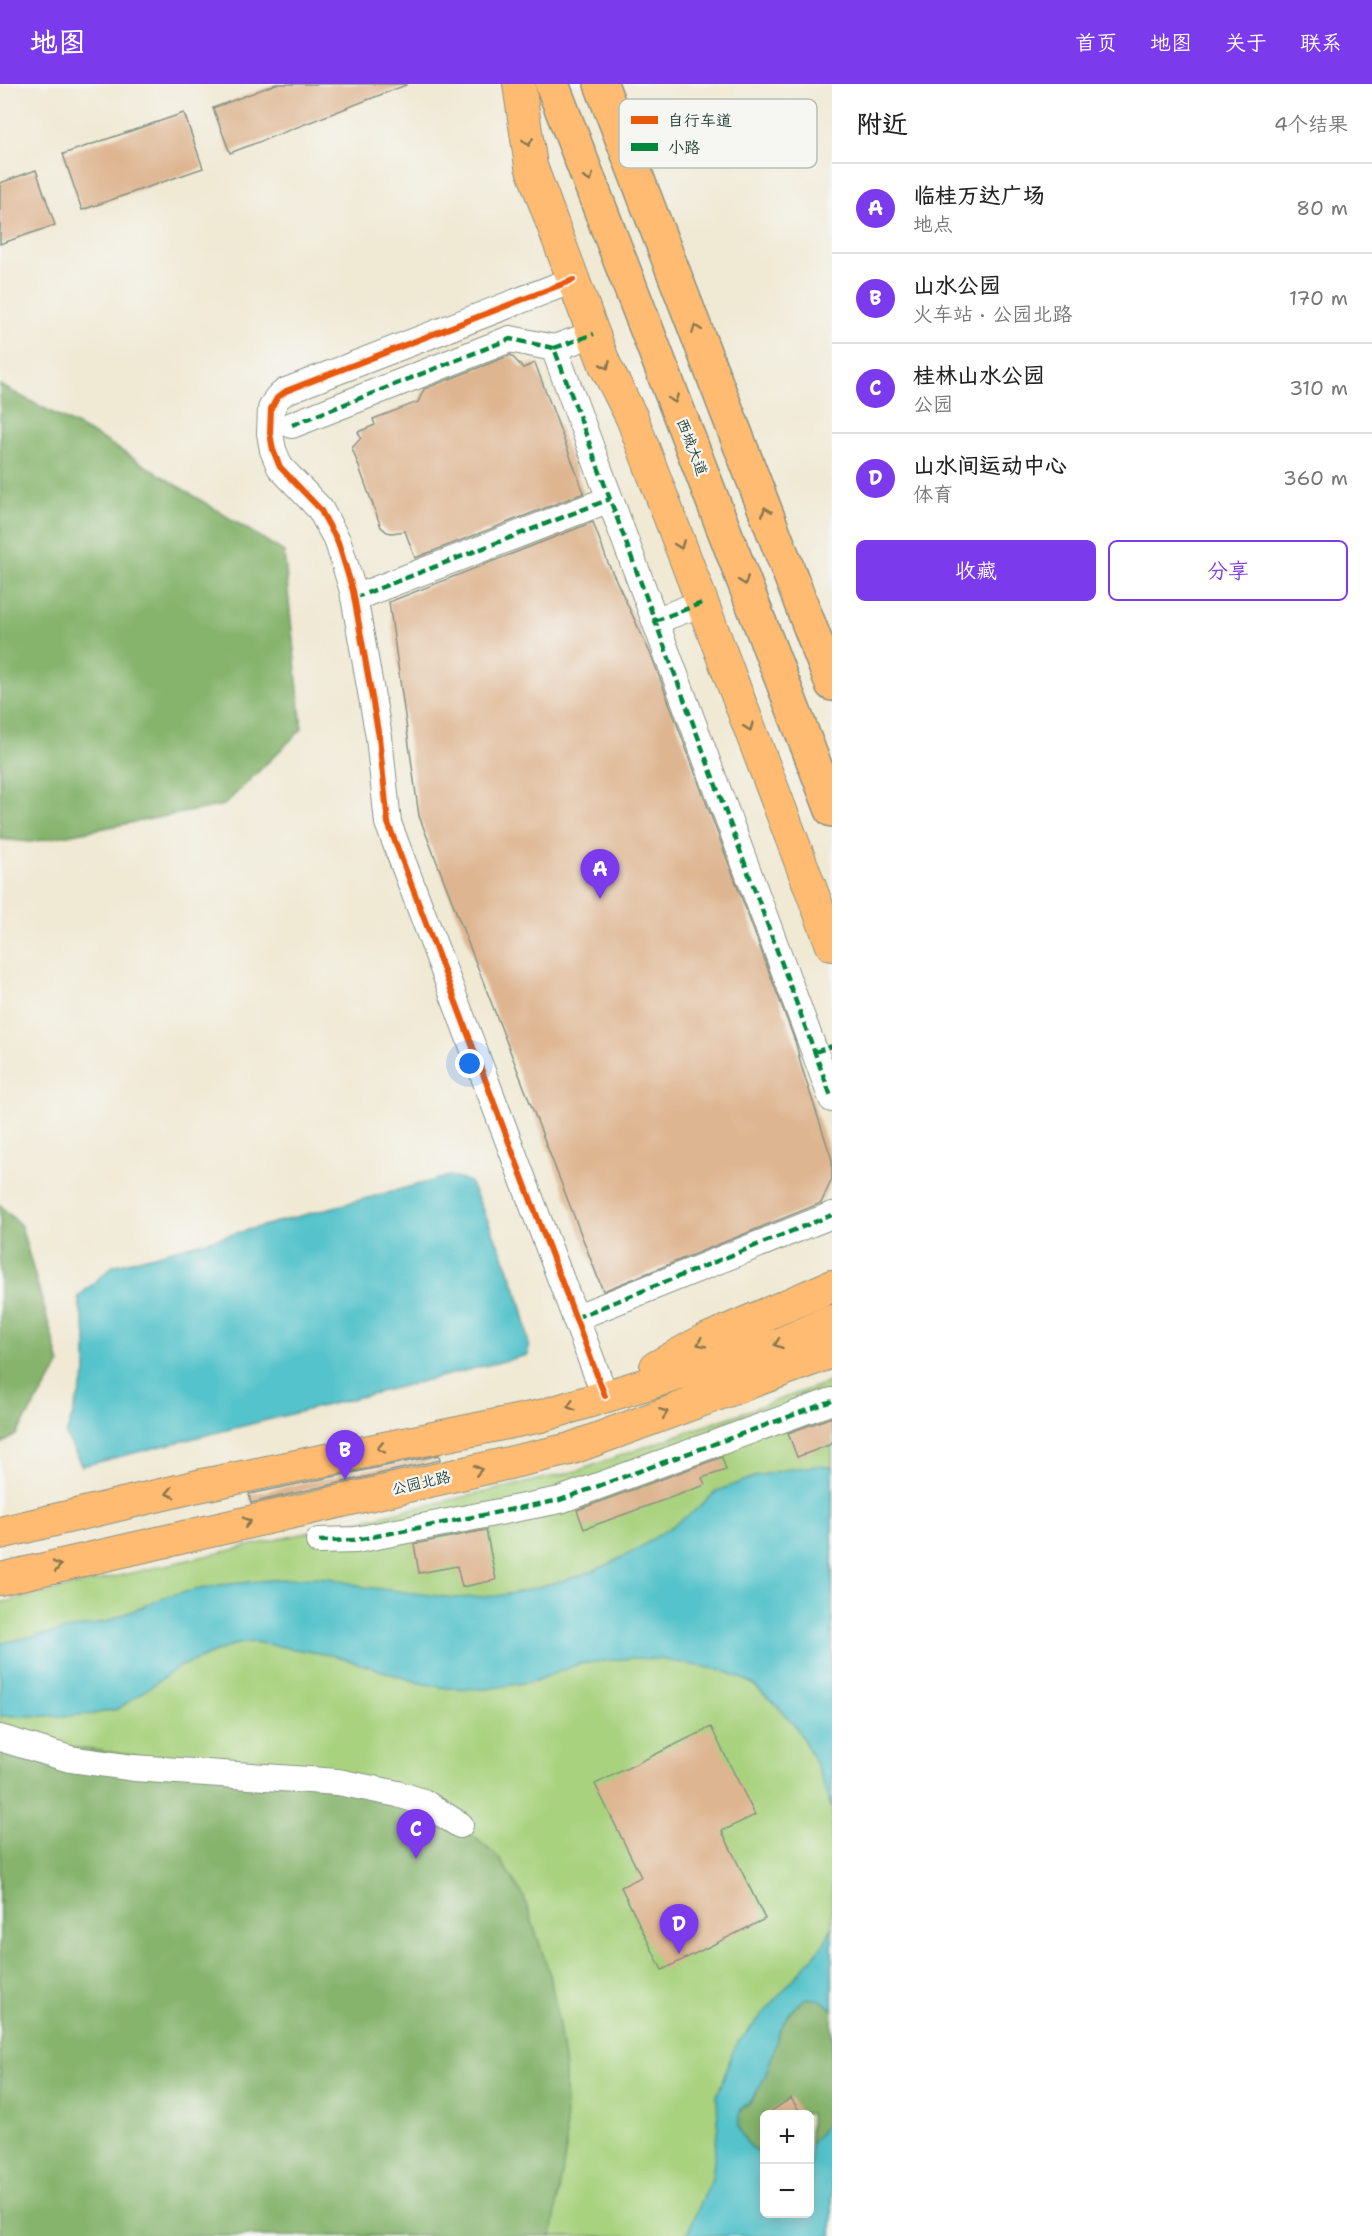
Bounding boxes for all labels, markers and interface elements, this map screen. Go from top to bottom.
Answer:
text: 地图 [30,23,86,61]
text: 首页 [1075,29,1117,57]
text: 地图 [1150,29,1192,57]
text: 关于 [1225,29,1267,57]
text: 联系 [1300,29,1342,57]
legend [619,99,817,168]
text: 附近 [856,106,908,141]
text: 自行车道 [668,110,732,131]
text: 4个结果 [1274,111,1348,137]
one-way arrow [521,137,533,146]
text: 小路 [668,137,700,158]
one-way arrow [581,172,594,183]
text: 临桂万达广场 [913,181,1045,210]
text: A [868,195,883,221]
text: 80 m [1296,195,1348,221]
text: 地点 [913,211,953,237]
text: 山水公园 [913,271,1001,300]
text: B [869,285,882,311]
text: 170 m [1289,285,1348,311]
text: 火车站 · 公园北路 [913,301,1072,327]
one-way arrow [691,325,703,336]
one-way arrow [598,359,610,370]
text: 桂林山水公园 [913,361,1045,390]
text: C [869,375,882,401]
text: 310 m [1289,375,1348,401]
text: 公园 [913,391,953,417]
one-way arrow [666,393,679,404]
street label: 西城大道 [672,415,712,479]
text: 山水间运动中心 [913,451,1067,480]
text: D [868,465,883,491]
text: 360 m [1283,465,1348,491]
text: 体育 [913,481,953,507]
one-way arrow [761,507,773,518]
one-way arrow [673,539,685,550]
button: 收藏 [856,540,1096,601]
button: 分享 [1108,540,1348,601]
one-way arrow [736,575,749,586]
one-way arrow [742,722,755,732]
pin: A [580,850,620,899]
your location [455,1049,484,1078]
one-way arrow [697,1335,708,1347]
one-way arrow [773,1336,784,1349]
one-way arrow [566,1399,577,1412]
one-way arrow [659,1408,669,1421]
pin: B [326,1430,364,1480]
one-way arrow [376,1441,386,1454]
one-way arrow [473,1464,483,1477]
street label: 公园北路 [390,1467,452,1499]
one-way arrow [165,1486,175,1499]
one-way arrow [242,1517,252,1530]
one-way arrow [52,1560,62,1573]
pin: C [396,1810,436,1859]
pin: D [660,1904,698,1954]
map controls [760,2110,814,2218]
button: + [760,2110,814,2164]
button: − [760,2164,814,2218]

